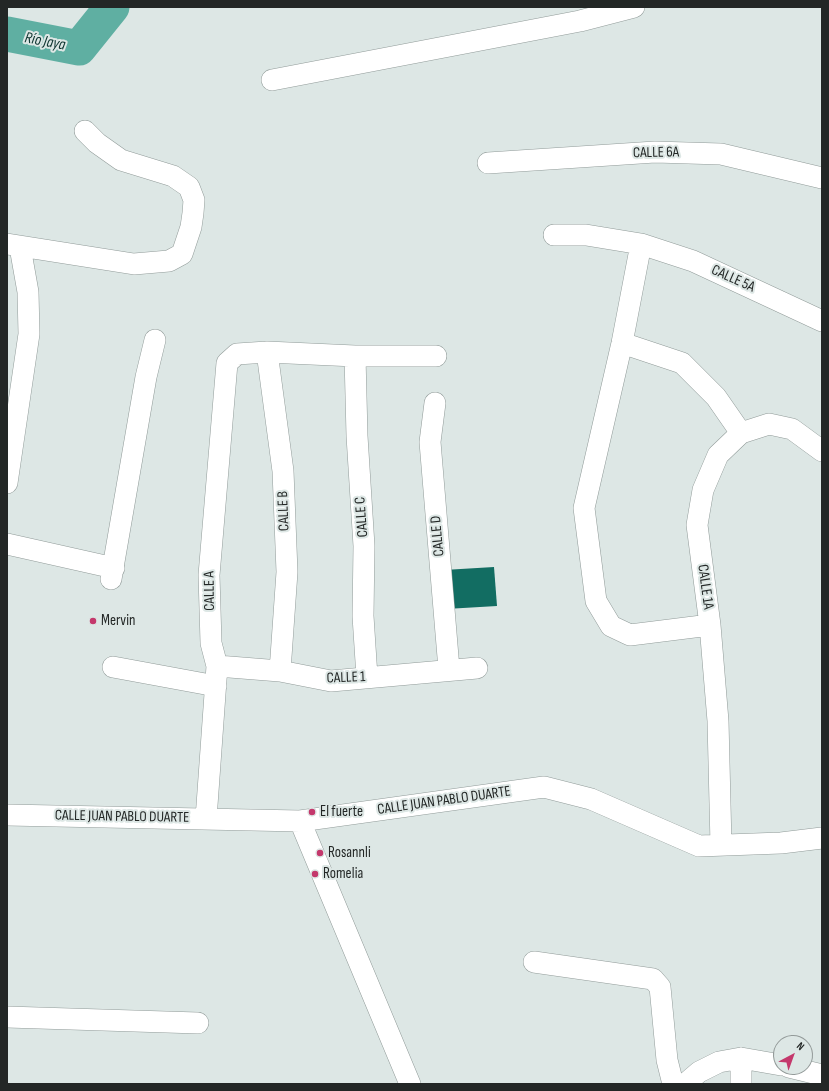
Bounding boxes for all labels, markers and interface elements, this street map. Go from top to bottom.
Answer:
water label: Río Jaya [23,29,67,55]
street label: CALLE 6A [633,144,679,162]
street label: CALLE 5A [708,261,758,297]
street label: CALLE B [274,491,294,531]
street label: CALLE C [352,496,372,538]
street label: CALLE D [427,515,449,557]
street label: CALLE 1A [693,563,717,611]
street label: CALLE A [201,571,219,611]
place label: Mervin [101,612,135,630]
marker: Mervin [88,616,98,626]
street label: CALLE 1 [326,668,366,688]
street label: CALLE JUAN PABLO DUARTE [376,783,512,819]
place label: El fuerte [320,803,363,821]
street label: CALLE JUAN PABLO DUARTE [55,807,189,827]
marker: El fuerte [307,807,317,817]
place label: Rosannli [328,844,371,862]
marker: Rosannli [315,848,325,858]
place label: Romelia [323,865,363,883]
marker: Romelia [310,869,320,879]
north arrow [773,1035,813,1075]
text: N [794,1039,807,1053]

